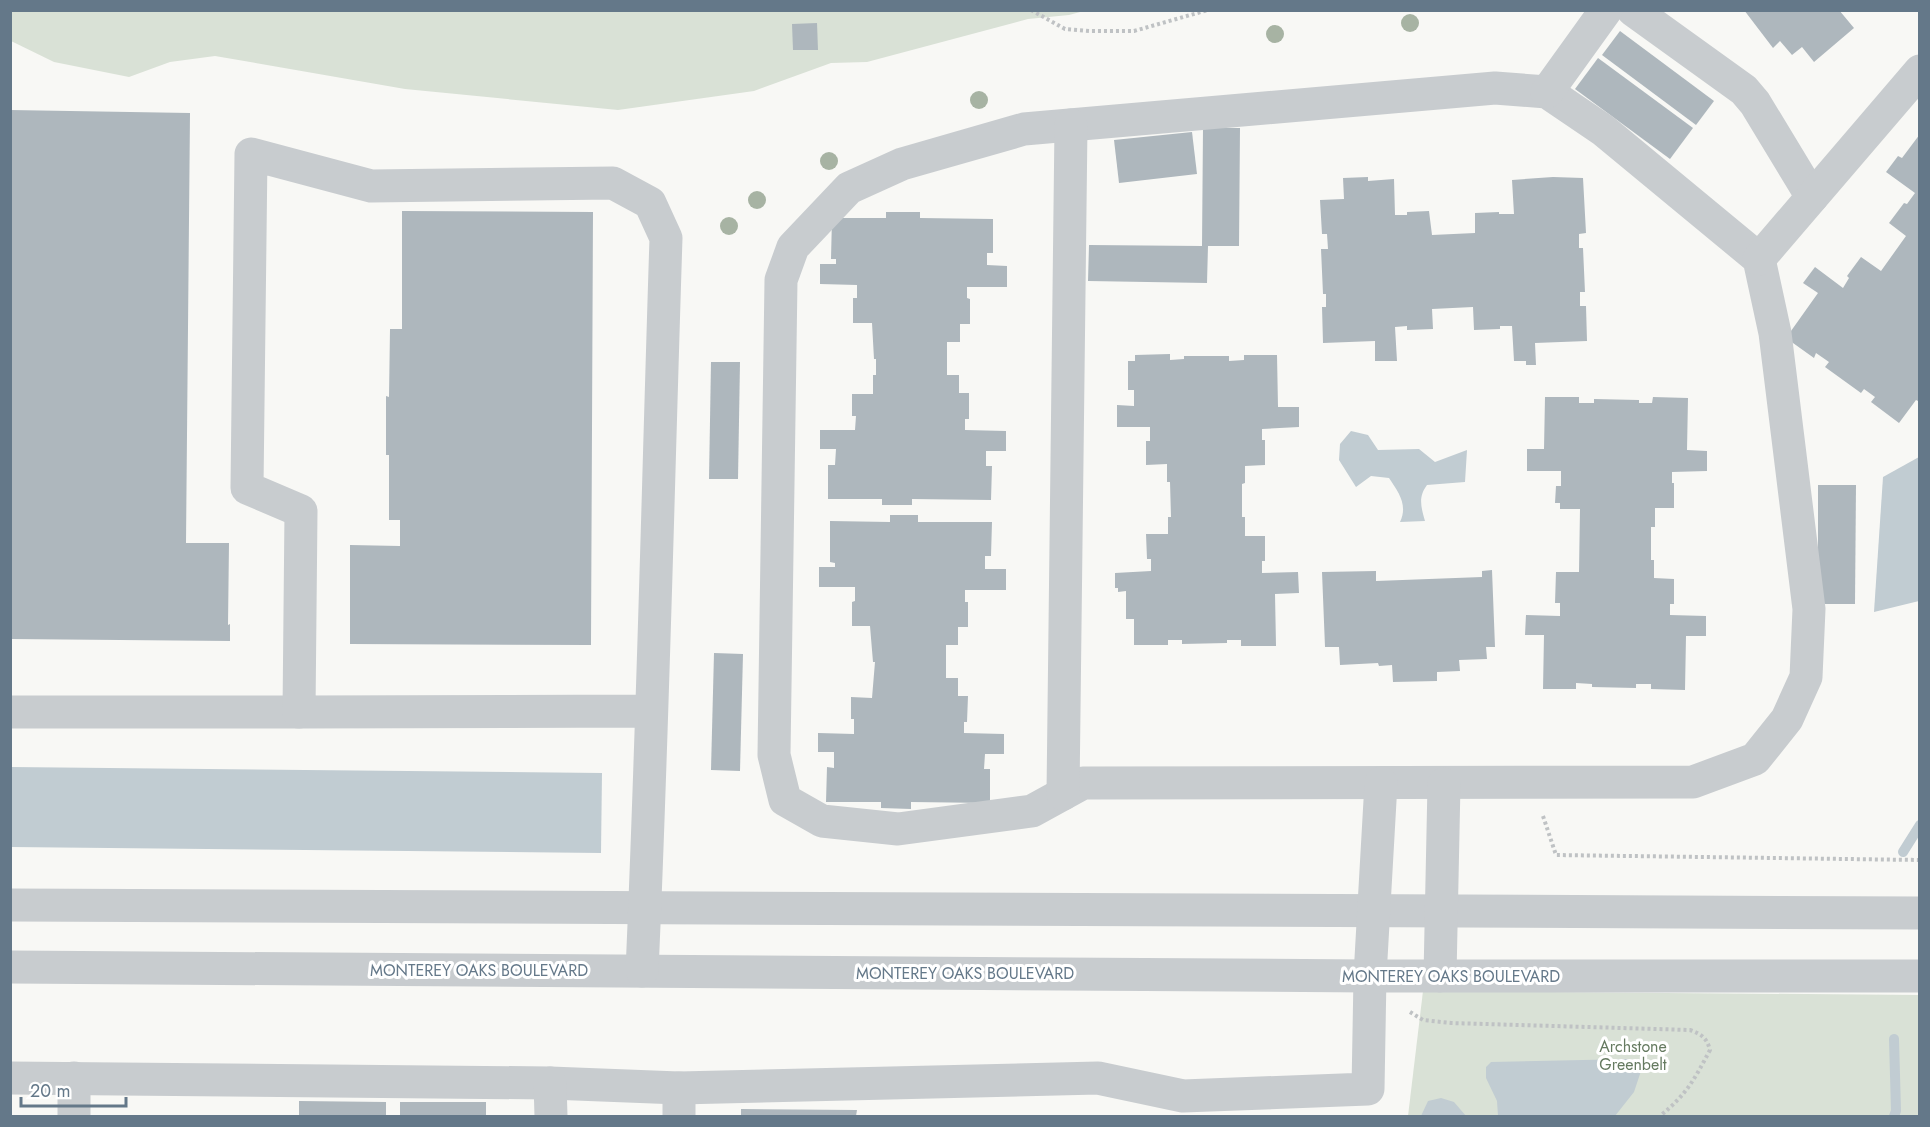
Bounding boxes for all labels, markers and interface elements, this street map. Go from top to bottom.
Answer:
street label: MONTEREY OAKS BOULEVARD [370,959,588,982]
street label: MONTEREY OAKS BOULEVARD [856,962,1074,985]
street label: MONTEREY OAKS BOULEVARD [1342,965,1560,988]
park label: Archstone Greenbelt [1599,1035,1667,1076]
scale bar [21,1070,126,1108]
text: 20 m [30,1078,70,1104]

